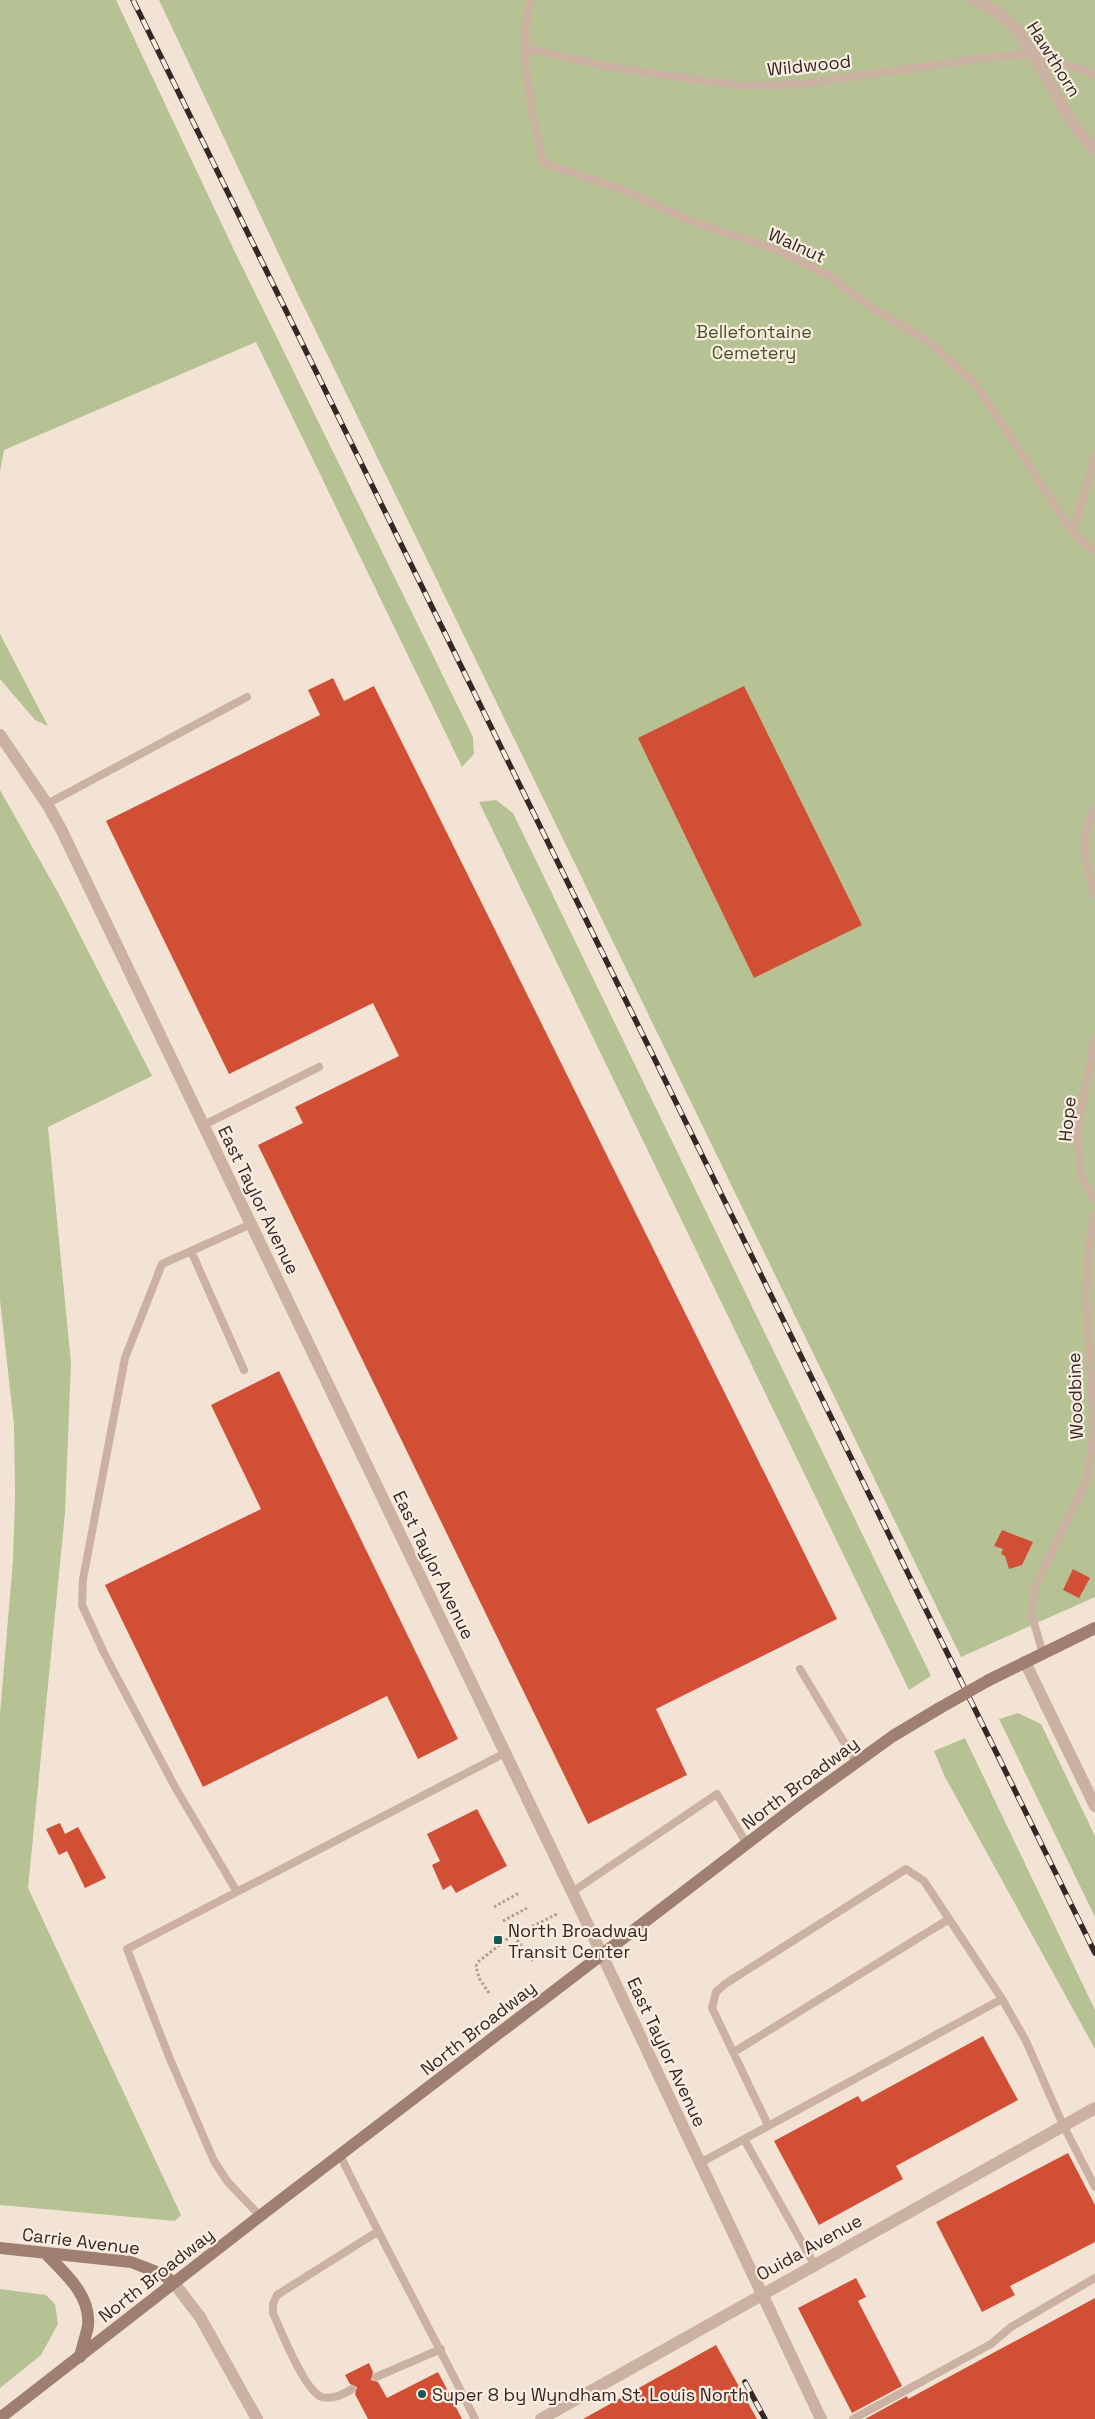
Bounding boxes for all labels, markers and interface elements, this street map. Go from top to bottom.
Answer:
street label: Hawthorn [1022,17,1086,101]
street label: Wildwood [766,49,852,81]
street label: Walnut [765,222,829,268]
park label: Bellefontaine Cemetery [696,320,812,364]
street label: Hope [1053,1095,1081,1143]
street label: East Taylor Avenue [213,1122,305,1278]
street label: Woodbine [1062,1352,1088,1440]
street label: East Taylor Avenue [388,1487,480,1643]
street label: North Broadway [737,1732,863,1834]
place label: North Broadway Transit Center [508,1919,648,1963]
marker: North Broadway Transit Center [492,1934,504,1946]
street label: East Taylor Avenue [622,1973,712,2131]
street label: North Broadway [416,1976,540,2080]
street label: Ouida Avenue [752,2208,866,2286]
street label: Carrie Avenue [21,2222,141,2260]
street label: North Broadway [94,2223,218,2327]
place label: Super 8 by Wyndham St. Louis North [432,2383,749,2406]
marker: Super 8 by Wyndham St. Louis North [416,2388,428,2400]

